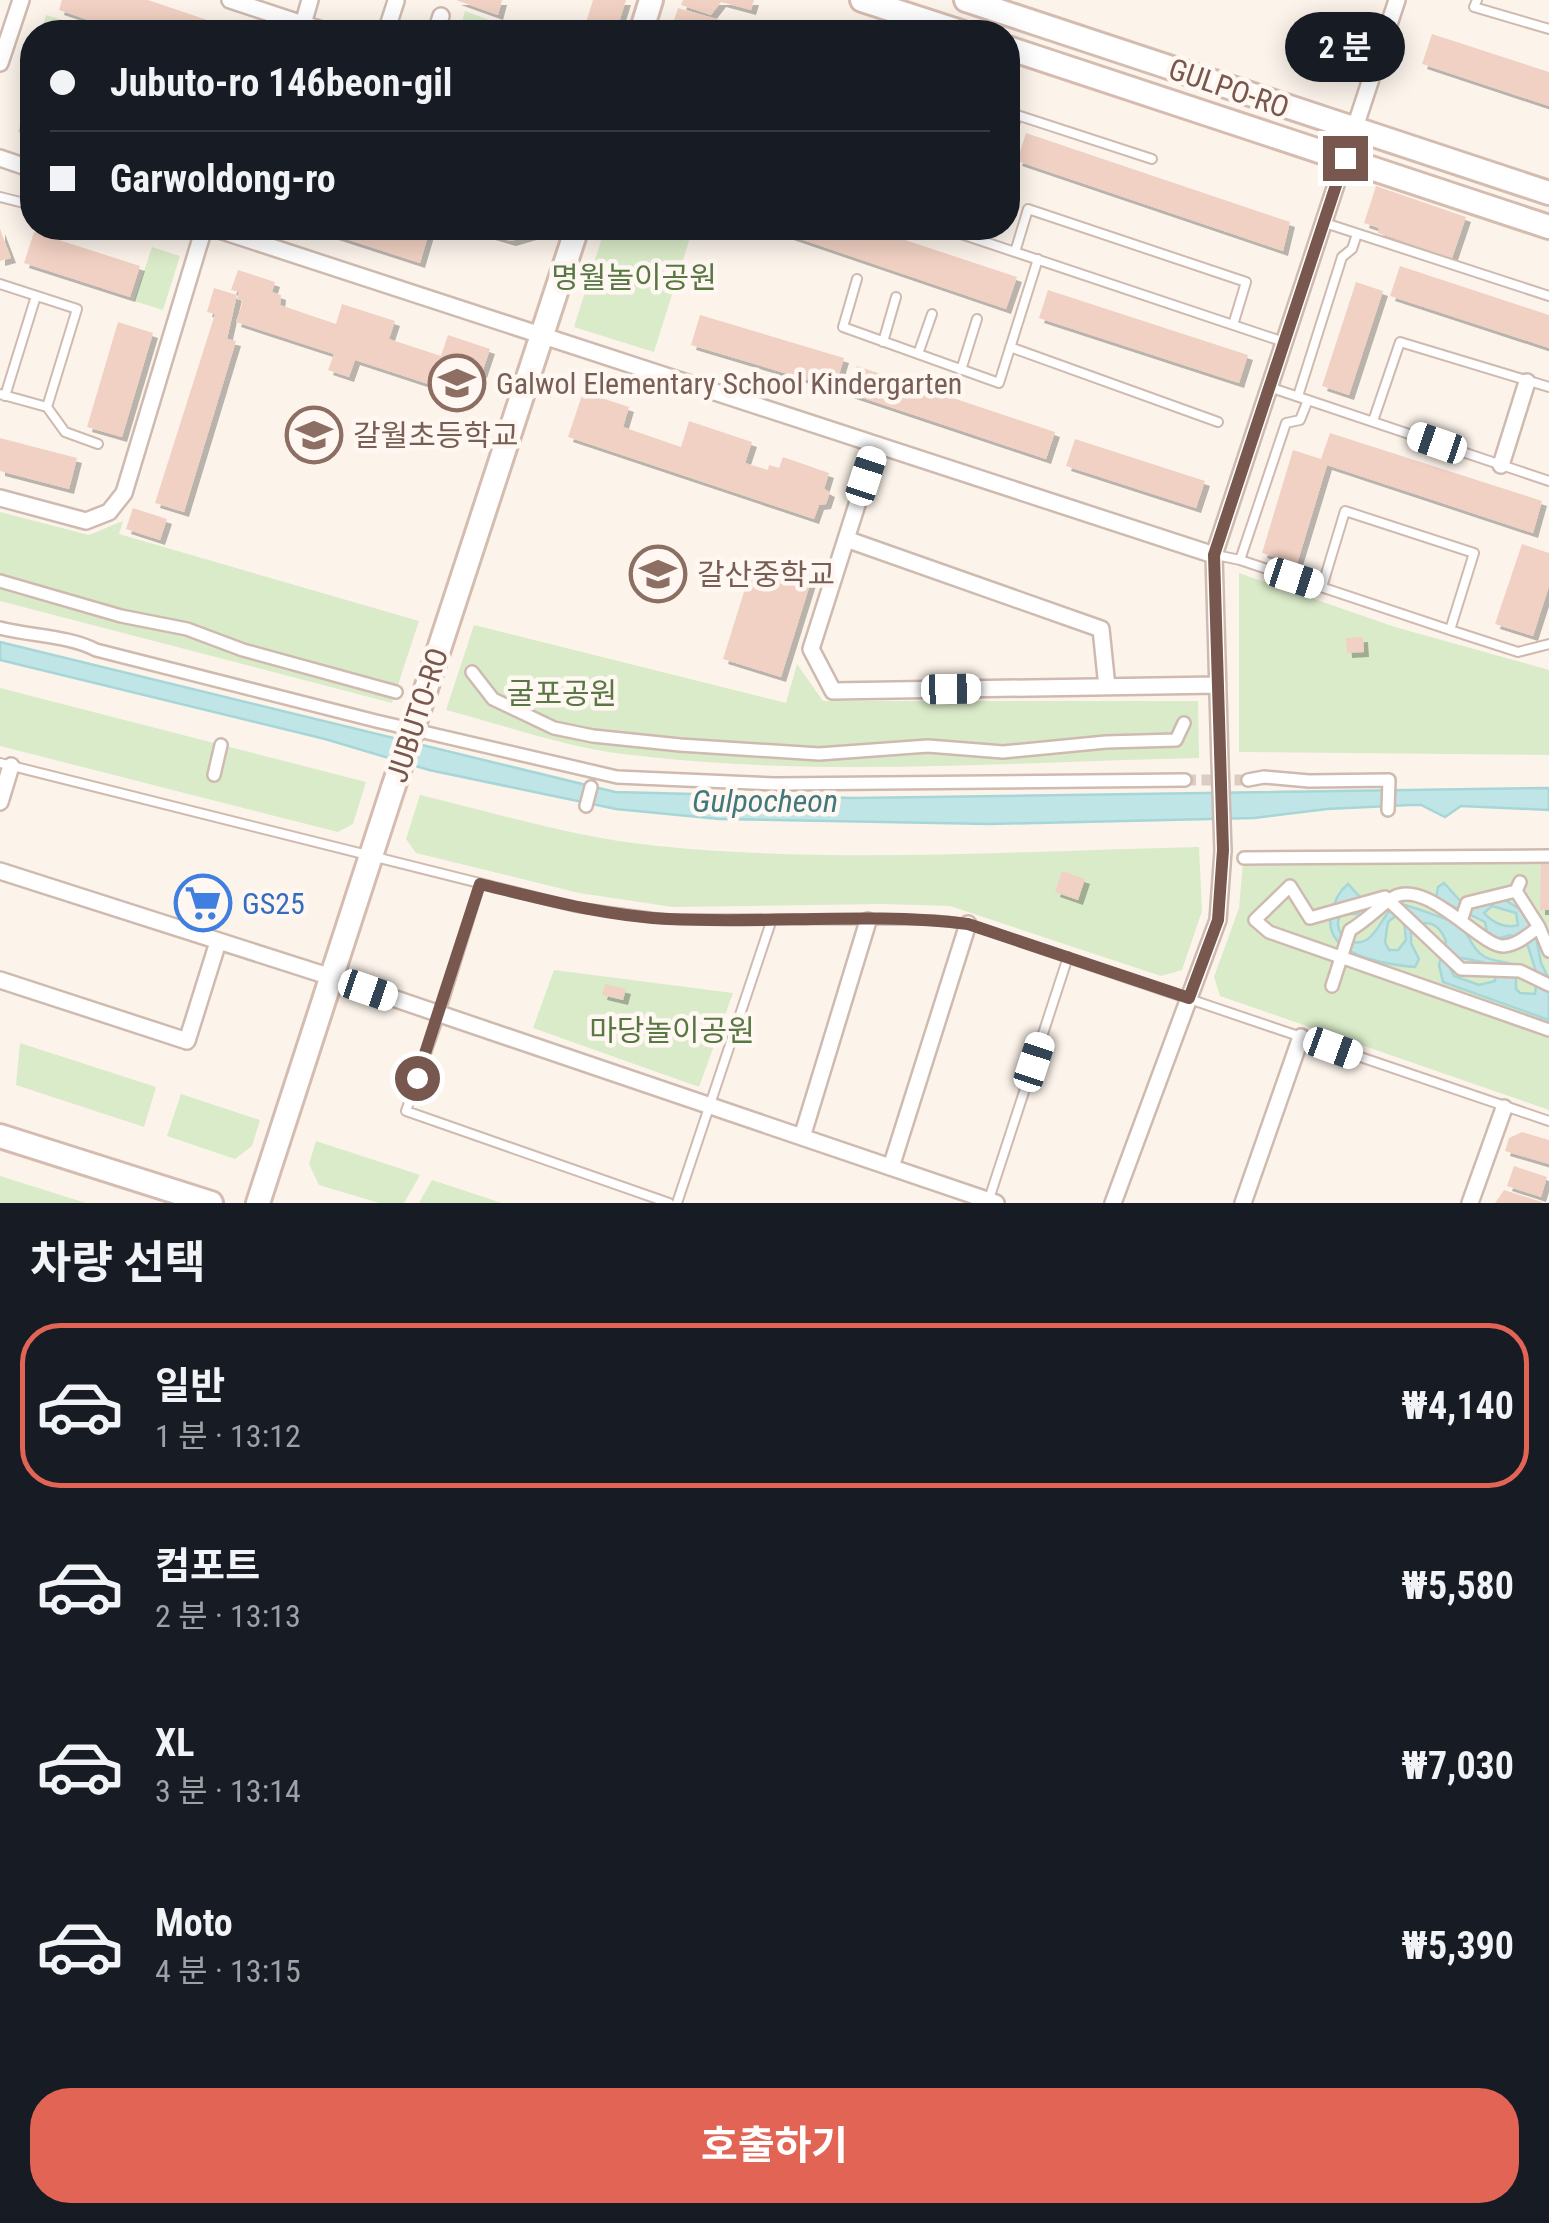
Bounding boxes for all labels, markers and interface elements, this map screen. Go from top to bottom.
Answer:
callout: 2 분 [1285,13,1405,83]
text: 2 분 [1319,28,1372,66]
street label: GULPO-RO [1164,51,1294,125]
text: Jubuto-ro 146beon-gil [110,61,452,105]
route end [1323,136,1368,181]
text: Garwoldong-ro [110,157,336,201]
park label: 명월놀이공원 [551,260,717,295]
school or university icon: Galwol Elementary School Kindergarten [427,353,487,413]
place label: Galwol Elementary School Kindergarten [496,366,962,401]
school or university icon: 갈월초등학교 [284,405,344,465]
place label: 갈월초등학교 [353,418,519,453]
car [1404,419,1470,467]
car [842,443,890,509]
school or university icon: 갈산중학교 [628,544,688,604]
car [1261,554,1327,602]
place label: 갈산중학교 [697,557,835,592]
street label: JUBUTO-RO [379,643,455,787]
car [921,673,981,705]
park label: 굴포공원 [507,676,617,711]
water label: Gulpocheon [692,782,838,820]
supermarket icon: GS25 [173,873,233,933]
place label: GS25 [242,886,305,921]
car [335,966,401,1014]
park label: 마당놀이공원 [589,1013,755,1048]
car [1300,1024,1366,1072]
car [1010,1029,1058,1095]
route start [395,1056,440,1101]
text: 차량 선택 [30,1236,206,1289]
icon: car [35,1361,125,1451]
text: 일반 [155,1364,225,1408]
text: ₩4,140 [1401,1384,1514,1428]
text: 1 분 · 13:12 [155,1417,301,1455]
icon: car [35,1541,125,1631]
text: 컴포트 [155,1544,260,1588]
text: ₩5,580 [1401,1564,1514,1608]
text: 2 분 · 13:13 [155,1597,301,1635]
icon: car [35,1721,125,1811]
text: XL [155,1721,194,1765]
text: ₩7,030 [1401,1744,1514,1788]
text: 3 분 · 13:14 [155,1772,301,1810]
icon: car [35,1901,125,1991]
text: Moto [155,1901,233,1945]
text: ₩5,390 [1401,1924,1514,1968]
text: 4 분 · 13:15 [155,1952,301,1990]
button: 호출하기 [30,2088,1519,2203]

